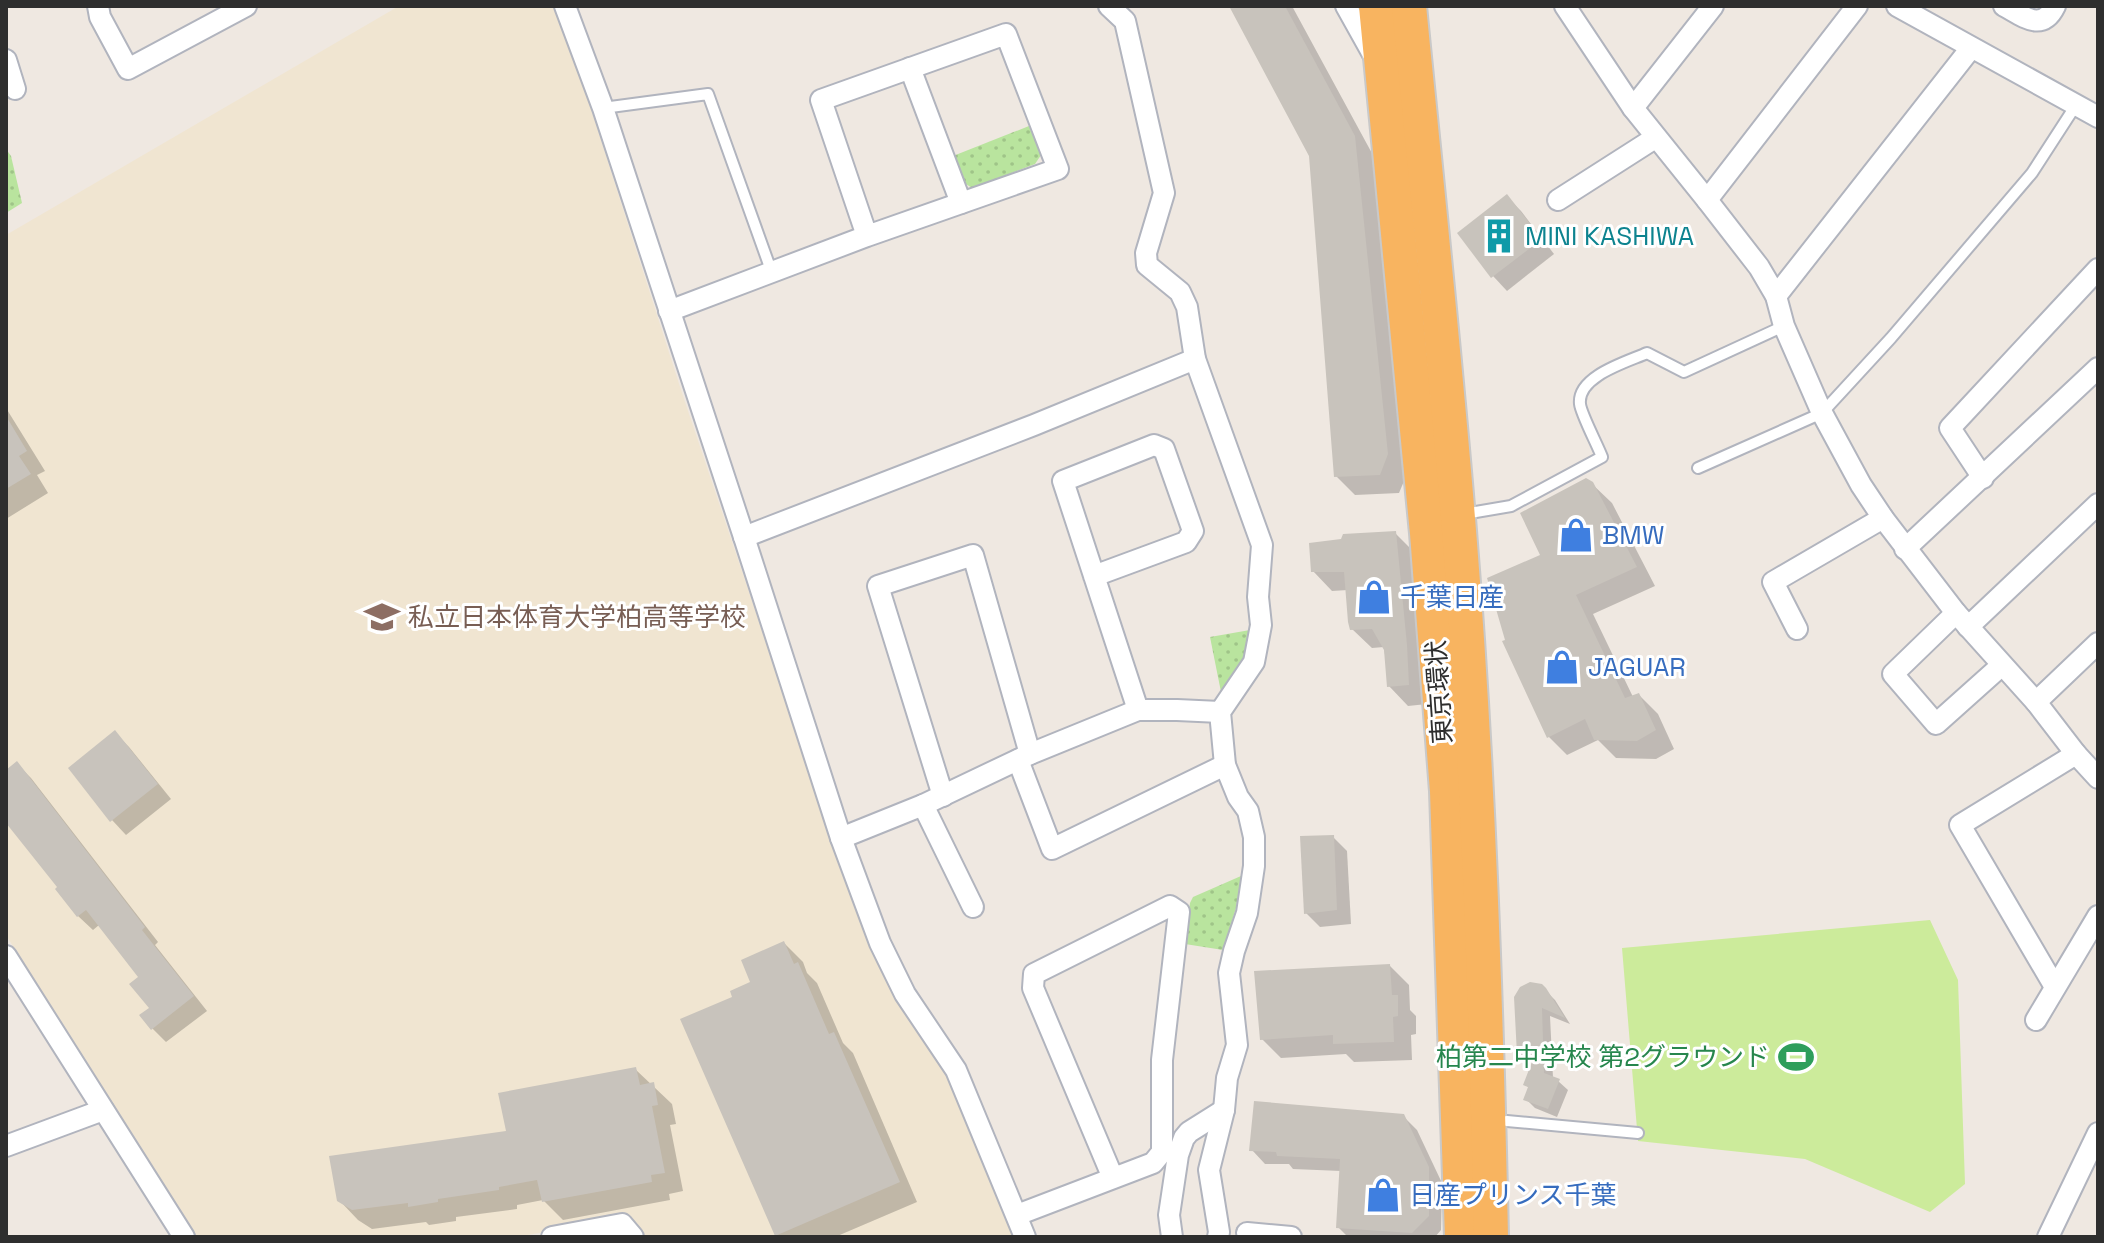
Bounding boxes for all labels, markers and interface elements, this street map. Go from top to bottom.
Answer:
building icon: MINI KASHIWA [1480,217,1518,255]
place label: MINI KASHIWA [1525,219,1694,253]
shop icon: BMW [1557,516,1595,554]
place label: BMW [1602,518,1664,552]
shop icon: 千葉日産 [1355,578,1393,616]
place label: 千葉日産 [1400,580,1504,614]
school or university icon: 私立日本体育大学柏高等学校 [363,598,401,636]
place label: 私立日本体育大学柏高等学校 [408,600,746,634]
street label: 東京環状 [1418,639,1460,745]
shop icon: JAGUAR [1543,648,1581,686]
place label: JAGUAR [1588,650,1686,684]
sports icon: 柏第二中学校 第2グラウンド [1777,1038,1815,1076]
place label: 柏第二中学校 第2グラウンド [1436,1040,1770,1074]
shop icon: 日産プリンス千葉 [1364,1176,1402,1214]
place label: 日産プリンス千葉 [1409,1178,1616,1212]

